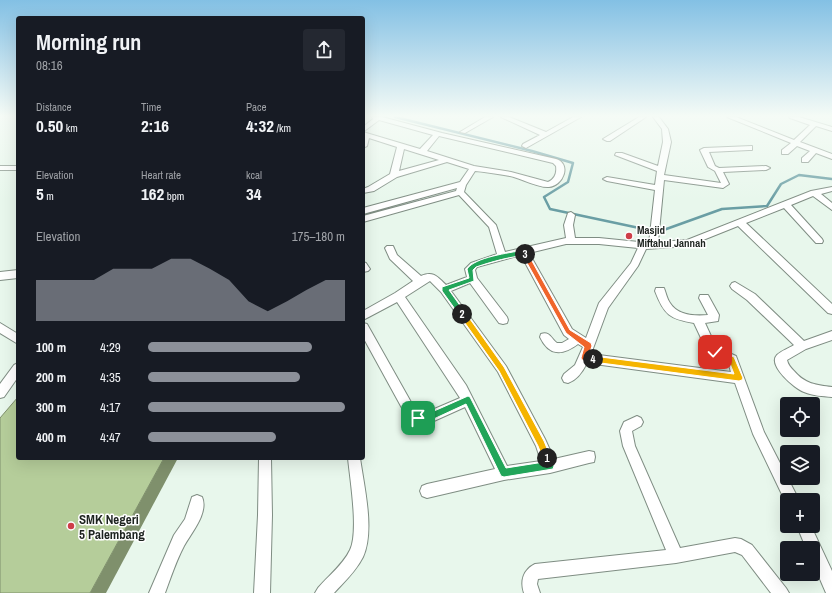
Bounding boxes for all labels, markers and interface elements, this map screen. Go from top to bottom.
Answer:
text: Morning run [36,27,141,57]
button: share [303,29,345,71]
text: 08:16 [36,57,63,74]
text: Distance [36,100,72,114]
text: Time [141,100,161,114]
text: Pace [246,100,267,114]
text: 0.50 [36,114,63,137]
text: 2:16 [141,114,169,137]
text: 4:32 [246,114,274,137]
text: km [63,121,78,135]
text: /km [274,121,291,135]
text: Elevation [36,168,74,182]
text: Heart rate [141,168,181,182]
text: kcal [246,168,262,182]
text: 5 [36,182,44,205]
text: 162 [141,182,164,205]
text: 34 [246,182,262,205]
text: m [44,189,54,203]
text: bpm [164,189,184,203]
place label: Masjid Miftahul Jannah [637,223,706,250]
text: Elevation [36,228,80,245]
text: 175–180 m [292,228,345,245]
marker: Masjid Miftahul Jannah [624,231,634,241]
pin: 3 [515,244,535,264]
text: 3 [522,247,528,261]
pin: 2 [452,304,472,324]
text: 2 [459,307,465,321]
pin [698,335,732,369]
text: 100 m [36,339,66,356]
text: 4:29 [100,339,121,356]
icon: check [704,341,726,363]
pin: 4 [583,349,603,369]
text: 4 [590,352,596,366]
text: 200 m [36,369,66,386]
text: 4:35 [100,369,121,386]
map controls [780,397,820,581]
button: locate [780,397,820,437]
text: 300 m [36,399,66,416]
text: 4:17 [100,399,121,416]
pin [401,401,435,435]
icon: arrive [407,407,429,429]
text: 400 m [36,429,66,446]
text: 4:47 [100,429,121,446]
button: layers [780,445,820,485]
pin: 1 [537,448,557,468]
text: 1 [544,451,550,465]
button: + [780,493,820,533]
place label: SMK Negeri 5 Palembang [79,511,145,543]
marker: SMK Negeri 5 Palembang [66,521,76,531]
button: − [780,541,820,581]

